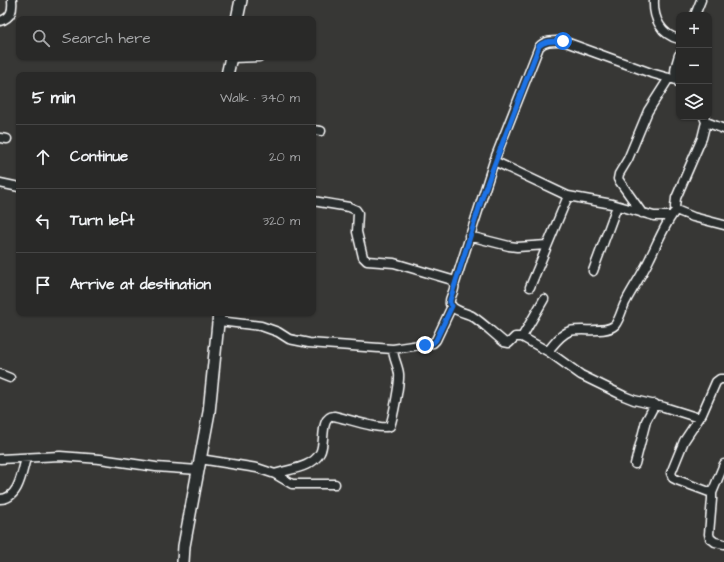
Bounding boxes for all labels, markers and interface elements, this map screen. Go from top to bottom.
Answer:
map controls [676,12,712,120]
button: + [676,12,712,48]
search box [16,16,316,60]
icon: search [30,27,52,49]
text: Search here [62,28,151,49]
route start [554,32,572,50]
button: − [676,48,712,84]
button: layers [676,84,712,120]
text: 5 min [32,86,75,110]
text: Walk · 340 m [220,89,300,107]
icon: ahead [32,146,54,168]
text: Continue [70,146,128,167]
text: 20 m [269,148,300,166]
icon: left [32,210,54,232]
text: Turn left [70,210,134,231]
text: 320 m [262,212,300,230]
icon: arrive [32,274,54,296]
text: Arrive at destination [70,274,211,295]
route end [416,336,434,354]

